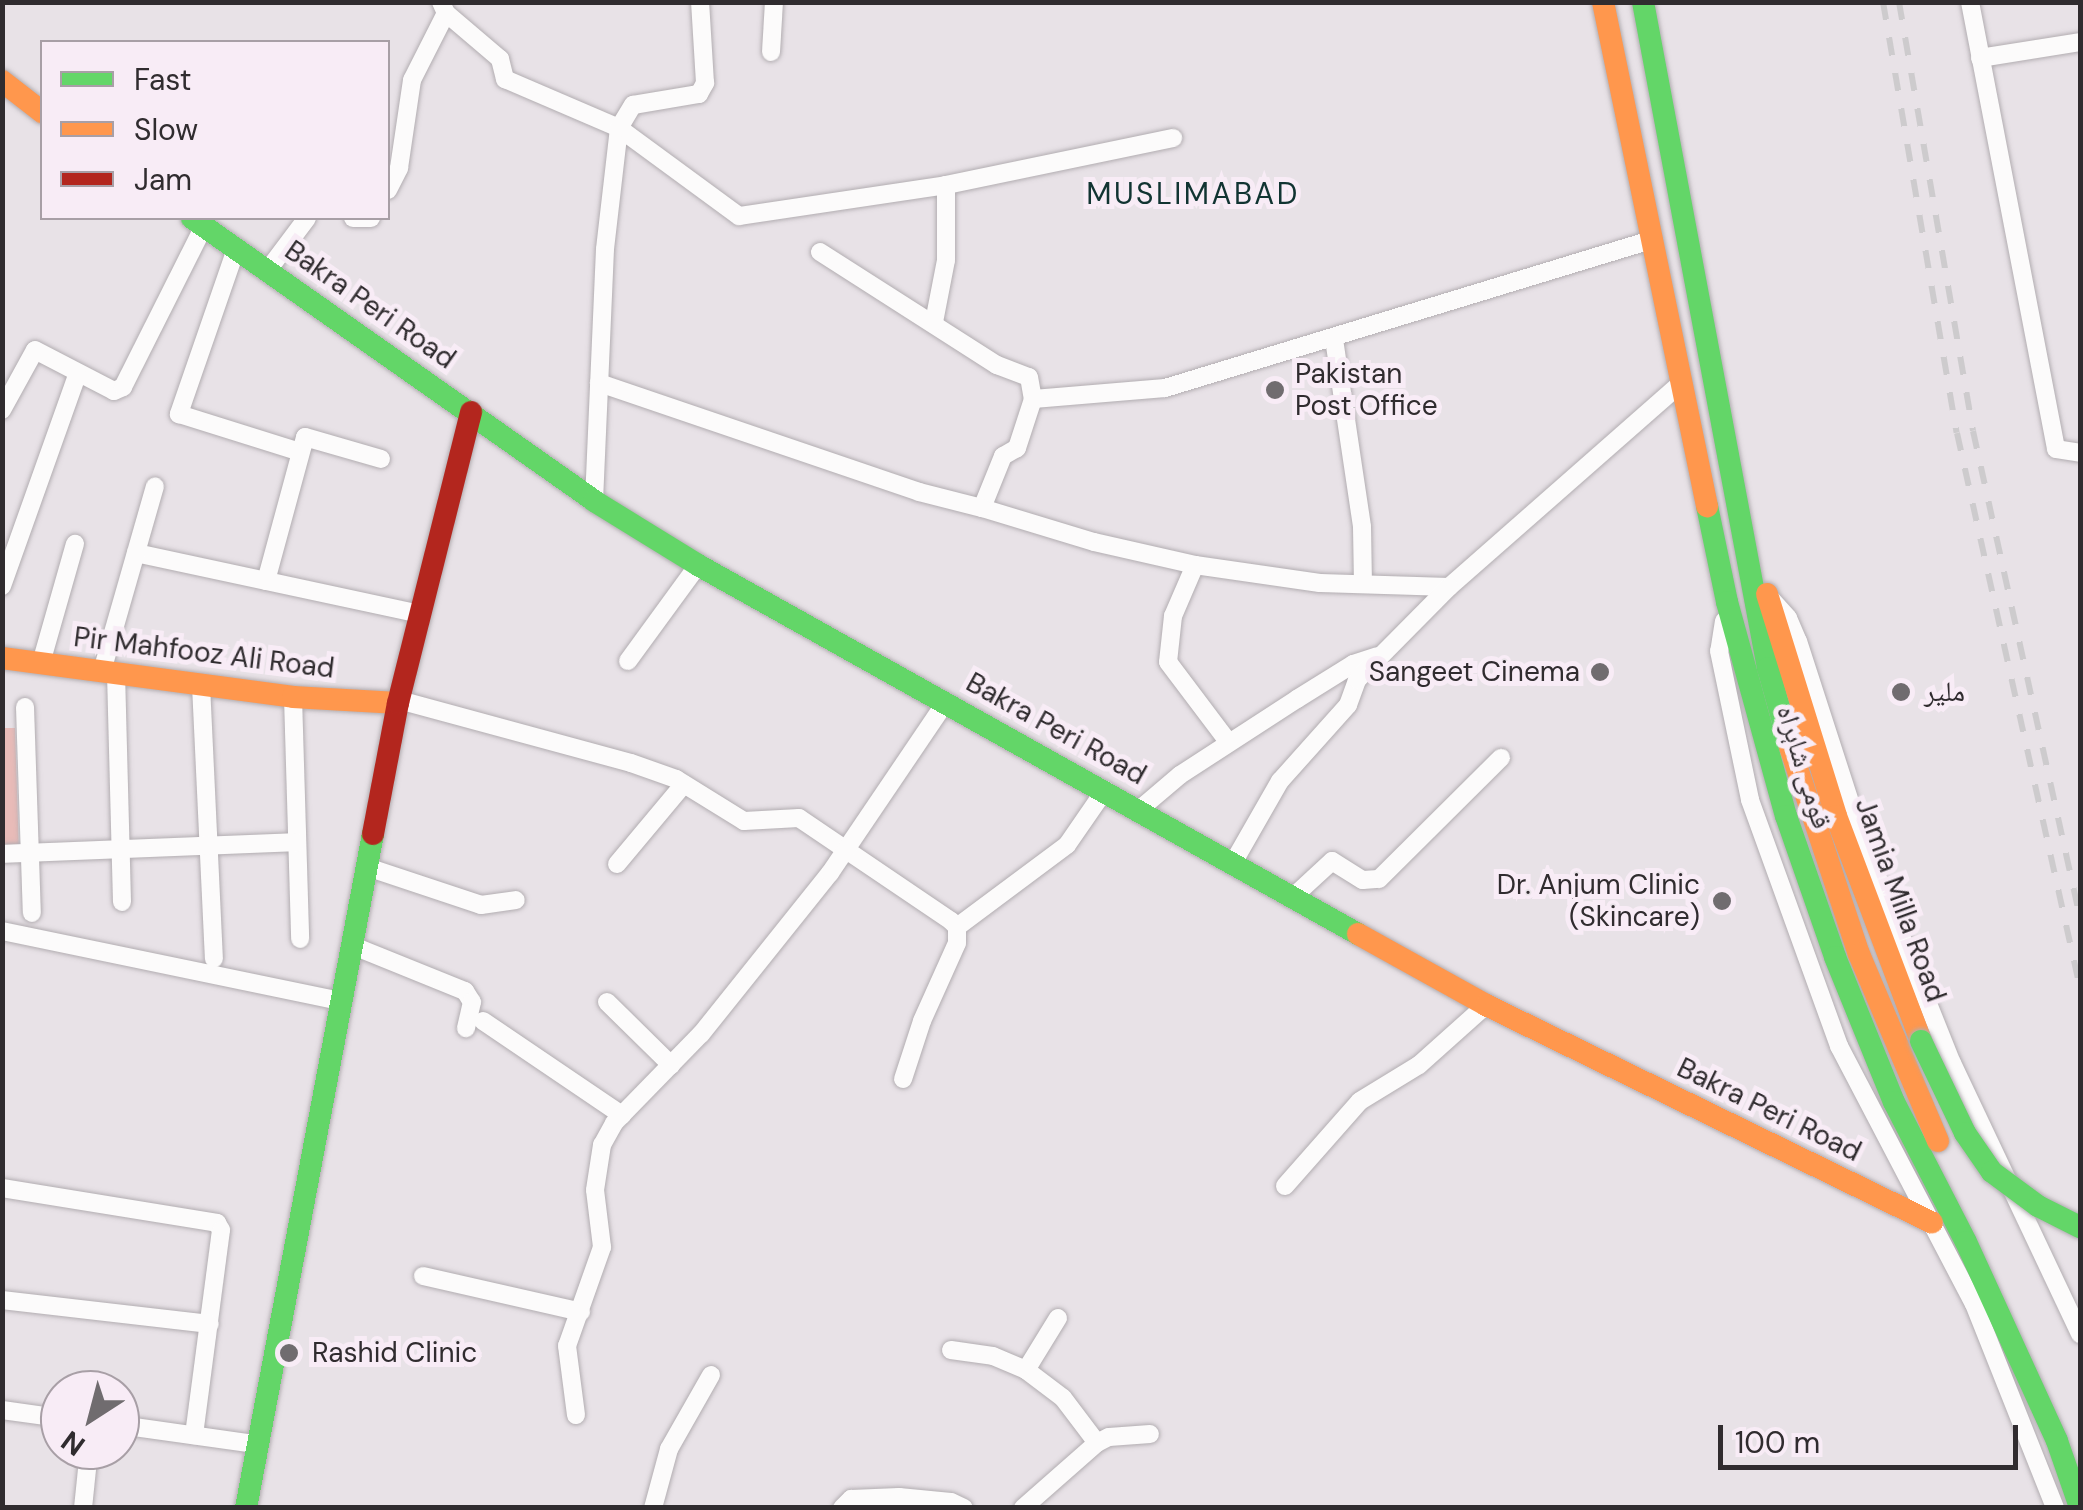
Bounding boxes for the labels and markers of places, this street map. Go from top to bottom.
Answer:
place label: Pakistan Post Office [1295,357,1438,423]
marker: Pakistan Post Office [1264,379,1286,401]
place label: Sangeet Cinema [1369,655,1580,689]
marker: Sangeet Cinema [1589,661,1611,683]
place label: ملیر [1924,675,1965,709]
marker: ملیر [1888,679,1914,705]
place label: Dr. Anjum Clinic (Skincare) [1497,868,1700,934]
marker: Dr. Anjum Clinic (Skincare) [1709,888,1735,914]
place label: Rashid Clinic [312,1336,477,1370]
marker: Rashid Clinic [276,1340,302,1366]

